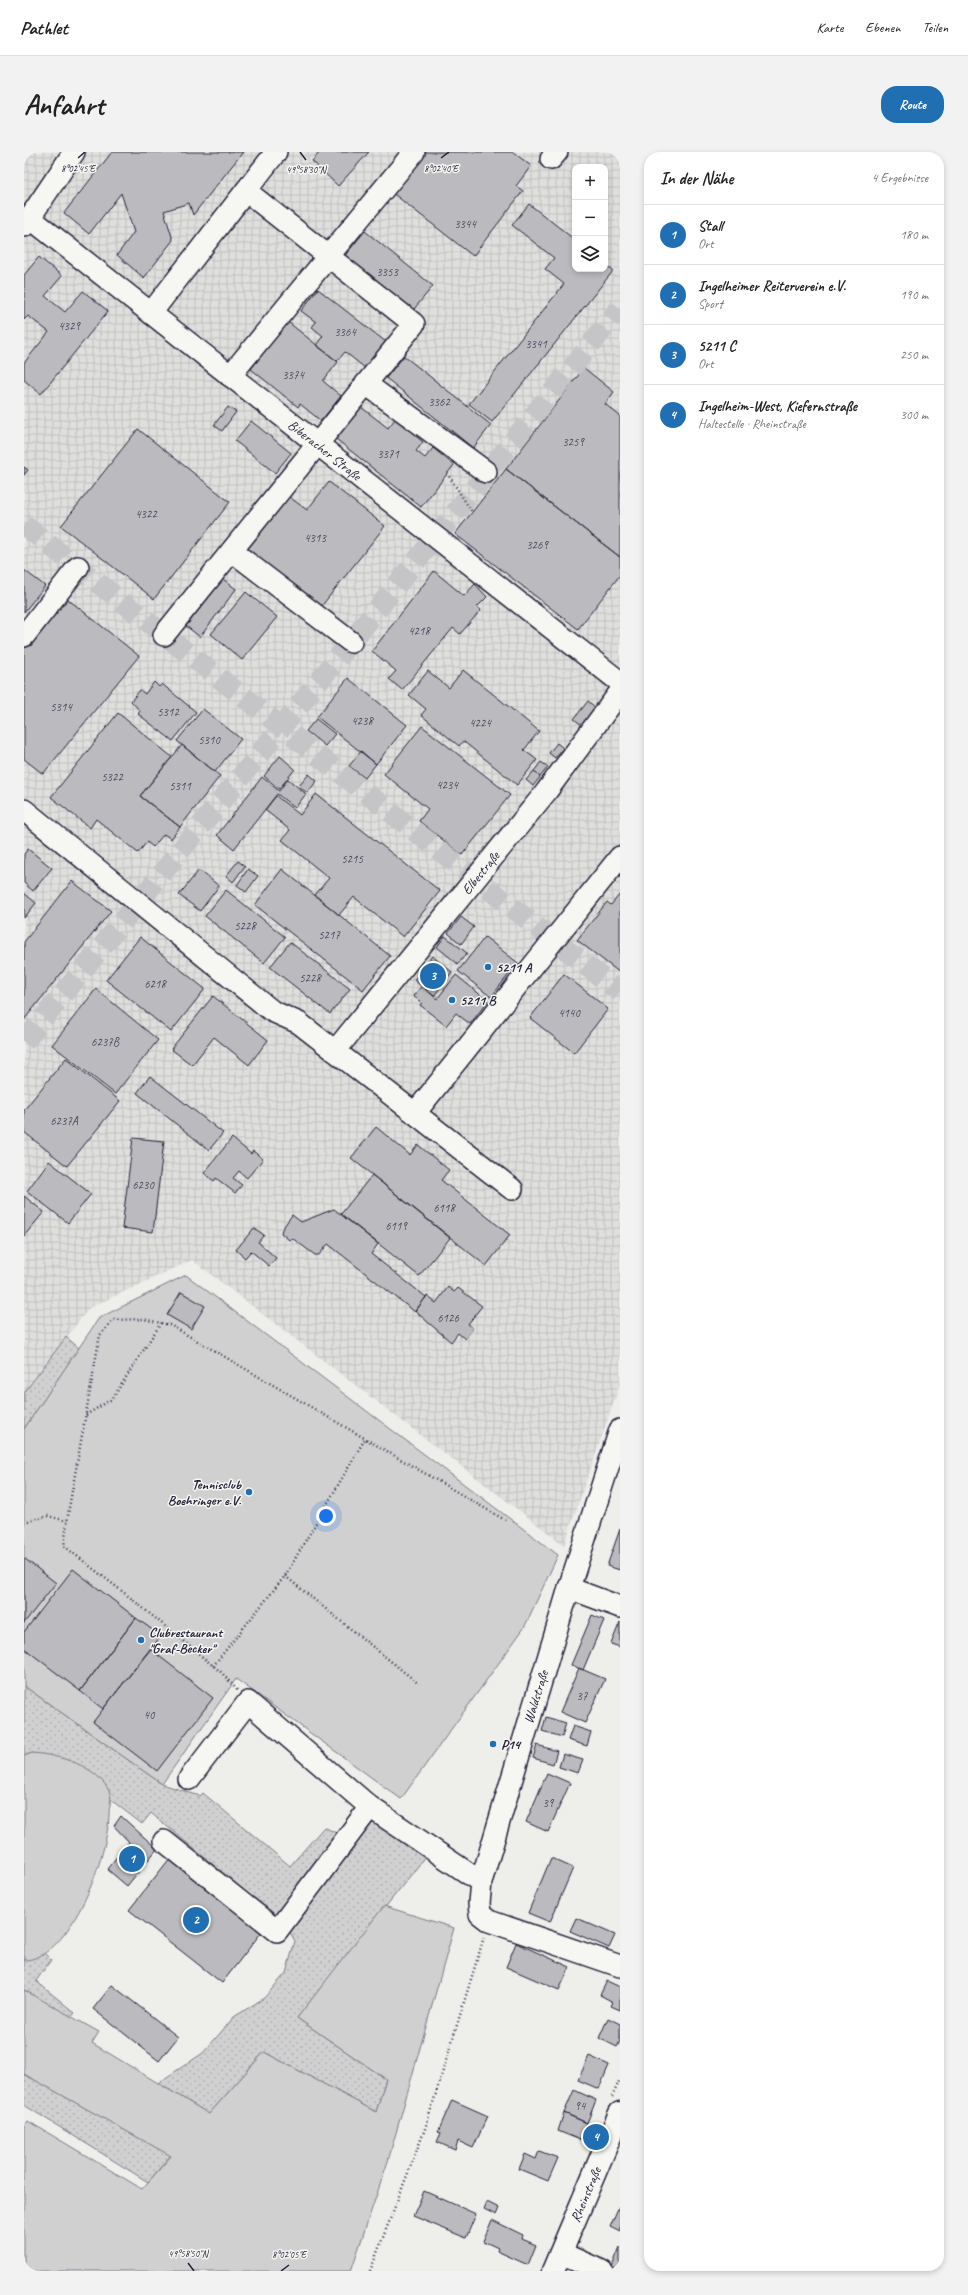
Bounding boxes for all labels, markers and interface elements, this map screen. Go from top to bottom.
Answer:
text: Pathlet [20,16,68,40]
text: Karte [816,19,843,36]
text: Ebenen [865,19,900,36]
text: Teilen [922,19,948,36]
button: Route [881,86,944,123]
text: Anfahrt [24,87,104,122]
text: 8°02'45"E [61,162,97,175]
text: 8°02'40"E [424,162,460,175]
text: 49°58'30"N [286,163,328,176]
map controls [572,164,608,272]
button: + [572,164,608,200]
text: In der Nähe [660,168,733,189]
text: 4 Ergebnisse [872,170,928,186]
button: − [572,200,608,236]
house number: 3344 [454,216,477,232]
text: Stall [698,217,723,236]
text: 1 [670,227,676,243]
text: 180 m [900,227,928,243]
button: layers [572,236,608,272]
text: Ort [698,236,713,252]
house number: 3353 [376,264,399,280]
text: Ingelheimer Reiterverein e.V. [698,277,846,296]
text: 2 [670,287,676,303]
text: 190 m [900,287,928,303]
text: Sport [698,296,723,312]
house number: 4329 [58,318,81,334]
house number: 3364 [334,324,357,340]
house number: 3341 [525,336,547,352]
text: 5211 C [698,337,736,356]
text: 3 [670,347,676,363]
text: 250 m [900,347,928,363]
text: Ort [698,356,713,372]
house number: 3374 [282,367,305,383]
house number: 3362 [428,394,451,410]
text: Ingelheim-West, Kiefernstraße [698,397,857,416]
text: 4 [670,407,676,423]
text: 300 m [900,407,928,423]
street label: Biberacher Straße [285,416,366,485]
text: Haltestelle · Rheinstraße [698,416,806,432]
house number: 3259 [562,434,585,450]
house number: 3371 [377,446,399,462]
house number: 4322 [135,506,158,522]
house number: 4313 [304,530,327,546]
house number: 3269 [526,537,549,553]
house number: 4218 [408,623,431,639]
house number: 5314 [50,699,73,715]
house number: 5312 [157,704,180,720]
house number: 4238 [351,713,374,729]
house number: 4224 [469,715,492,731]
house number: 5310 [198,732,221,748]
house number: 5322 [101,769,124,785]
house number: 4234 [436,777,459,793]
house number: 5311 [169,778,191,794]
street label: Elbestraße [458,847,504,898]
house number: 5215 [341,851,363,867]
house number: 5228 [234,918,257,934]
house number: 5217 [318,927,340,943]
place label: 5211 A [496,959,532,976]
pin: 3 [420,961,446,991]
marker: 5211 A [483,962,493,972]
house number: 5228 [299,970,322,986]
house number: 6218 [144,976,167,992]
place label: 5211 B [460,992,497,1009]
marker: 5211 B [447,995,457,1005]
house number: 4140 [558,1005,581,1021]
house number: 6237B [91,1034,120,1050]
house number: 6237A [50,1113,79,1129]
house number: 6230 [132,1177,155,1193]
house number: 6118 [433,1200,456,1216]
house number: 6119 [385,1218,408,1234]
house number: 6126 [437,1310,459,1326]
place label: Tennisclub Boehringer e.V. [168,1476,243,1509]
marker: Tennisclub Boehringer e.V. [244,1487,254,1497]
your location [316,1506,336,1526]
place label: Clubrestaurant "Graf-Becker" [149,1624,224,1657]
marker: Clubrestaurant "Graf-Becker" [136,1635,146,1645]
street label: Waldstraße [520,1667,552,1725]
house number: 37 [577,1688,588,1704]
house number: 40 [144,1707,156,1723]
place label: P14 [501,1736,522,1753]
marker: P14 [488,1739,498,1749]
house number: 39 [543,1795,555,1811]
pin: 1 [119,1844,145,1874]
pin: 2 [183,1905,209,1935]
house number: 94 [575,2098,587,2114]
pin: 4 [583,2122,609,2152]
street label: Rheinstraße [566,2163,605,2225]
text: 49°58'50"N [168,2247,210,2260]
text: 8°02'05"E [272,2248,308,2261]

